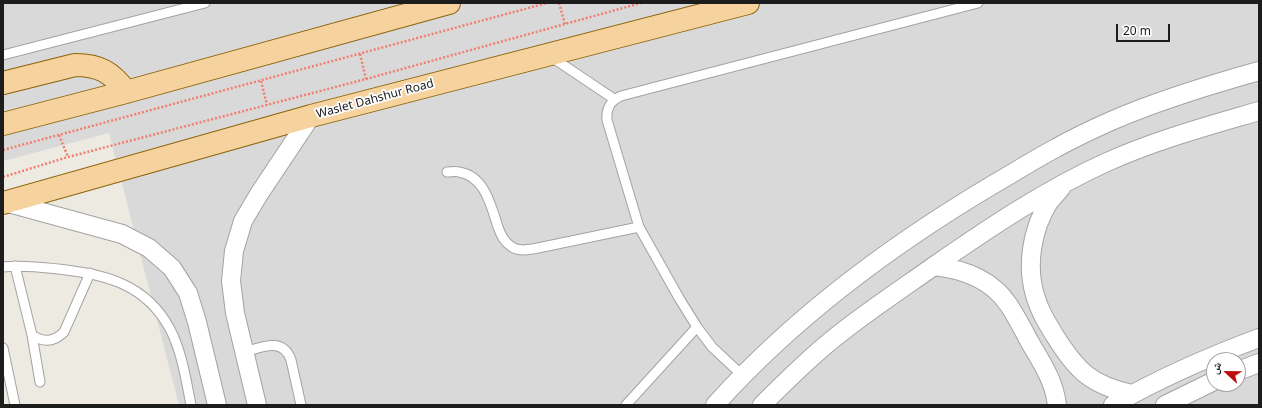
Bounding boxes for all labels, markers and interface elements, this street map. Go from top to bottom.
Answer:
scale bar [1118,16,1172,42]
text: 20 m [1123,22,1151,39]
street label: Waslet Dahshur Road [315,76,435,122]
north arrow [1206,352,1246,392]
text: ش [1206,359,1224,376]

